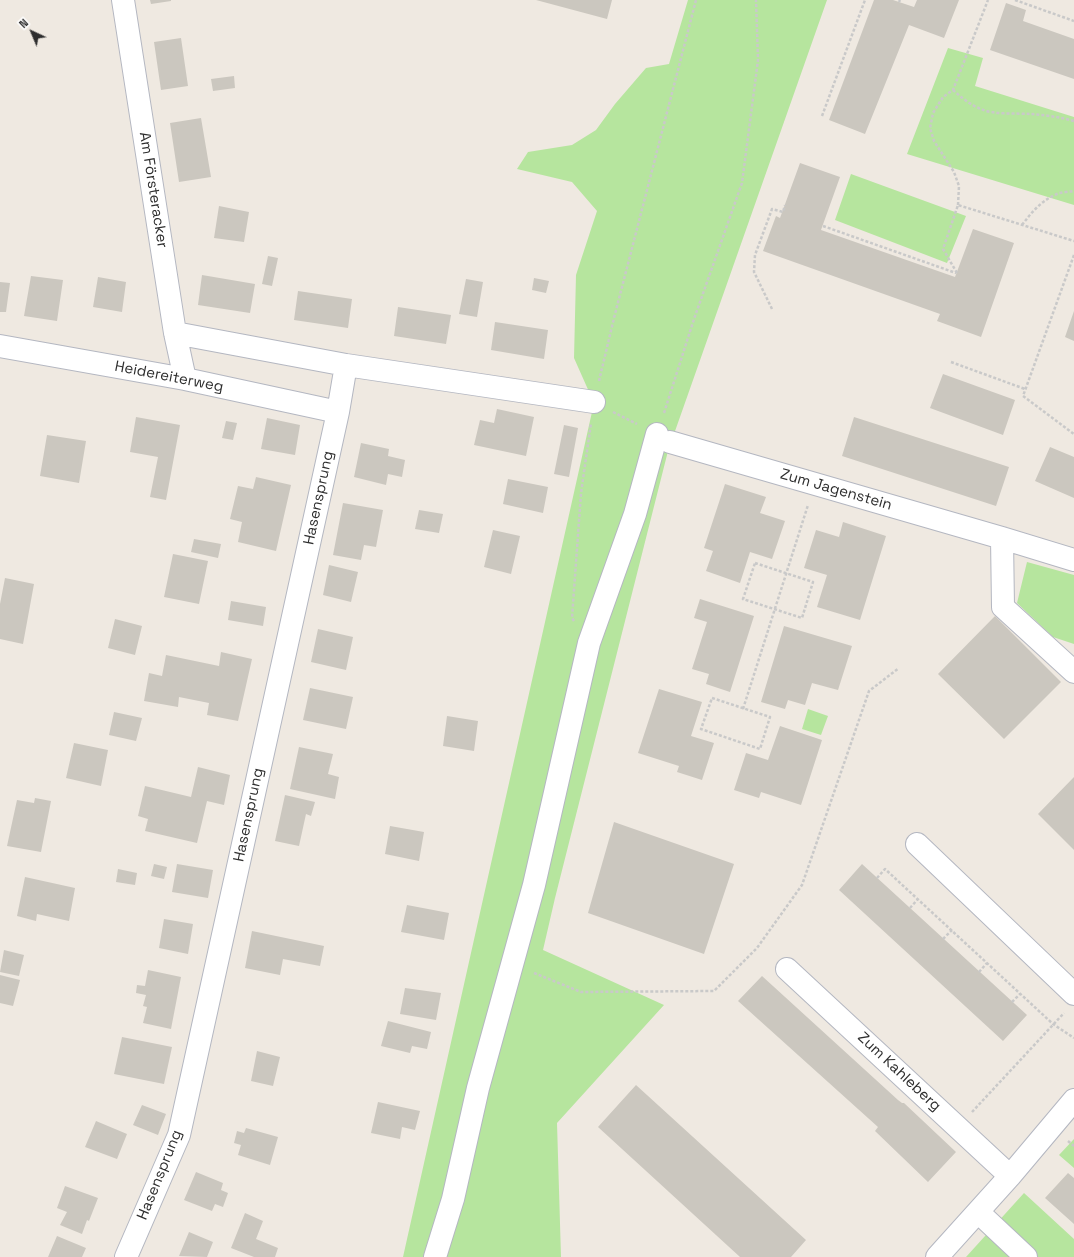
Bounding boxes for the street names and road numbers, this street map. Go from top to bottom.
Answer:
street label: Am Försteracker [135,131,171,249]
street label: Heidereiterweg [113,358,225,396]
street label: Hasensprung [300,449,338,547]
street label: Zum Jagenstein [778,465,894,515]
street label: Hasensprung [230,766,268,864]
street label: Zum Kahleberg [854,1029,944,1115]
street label: Hasensprung [134,1127,186,1223]

